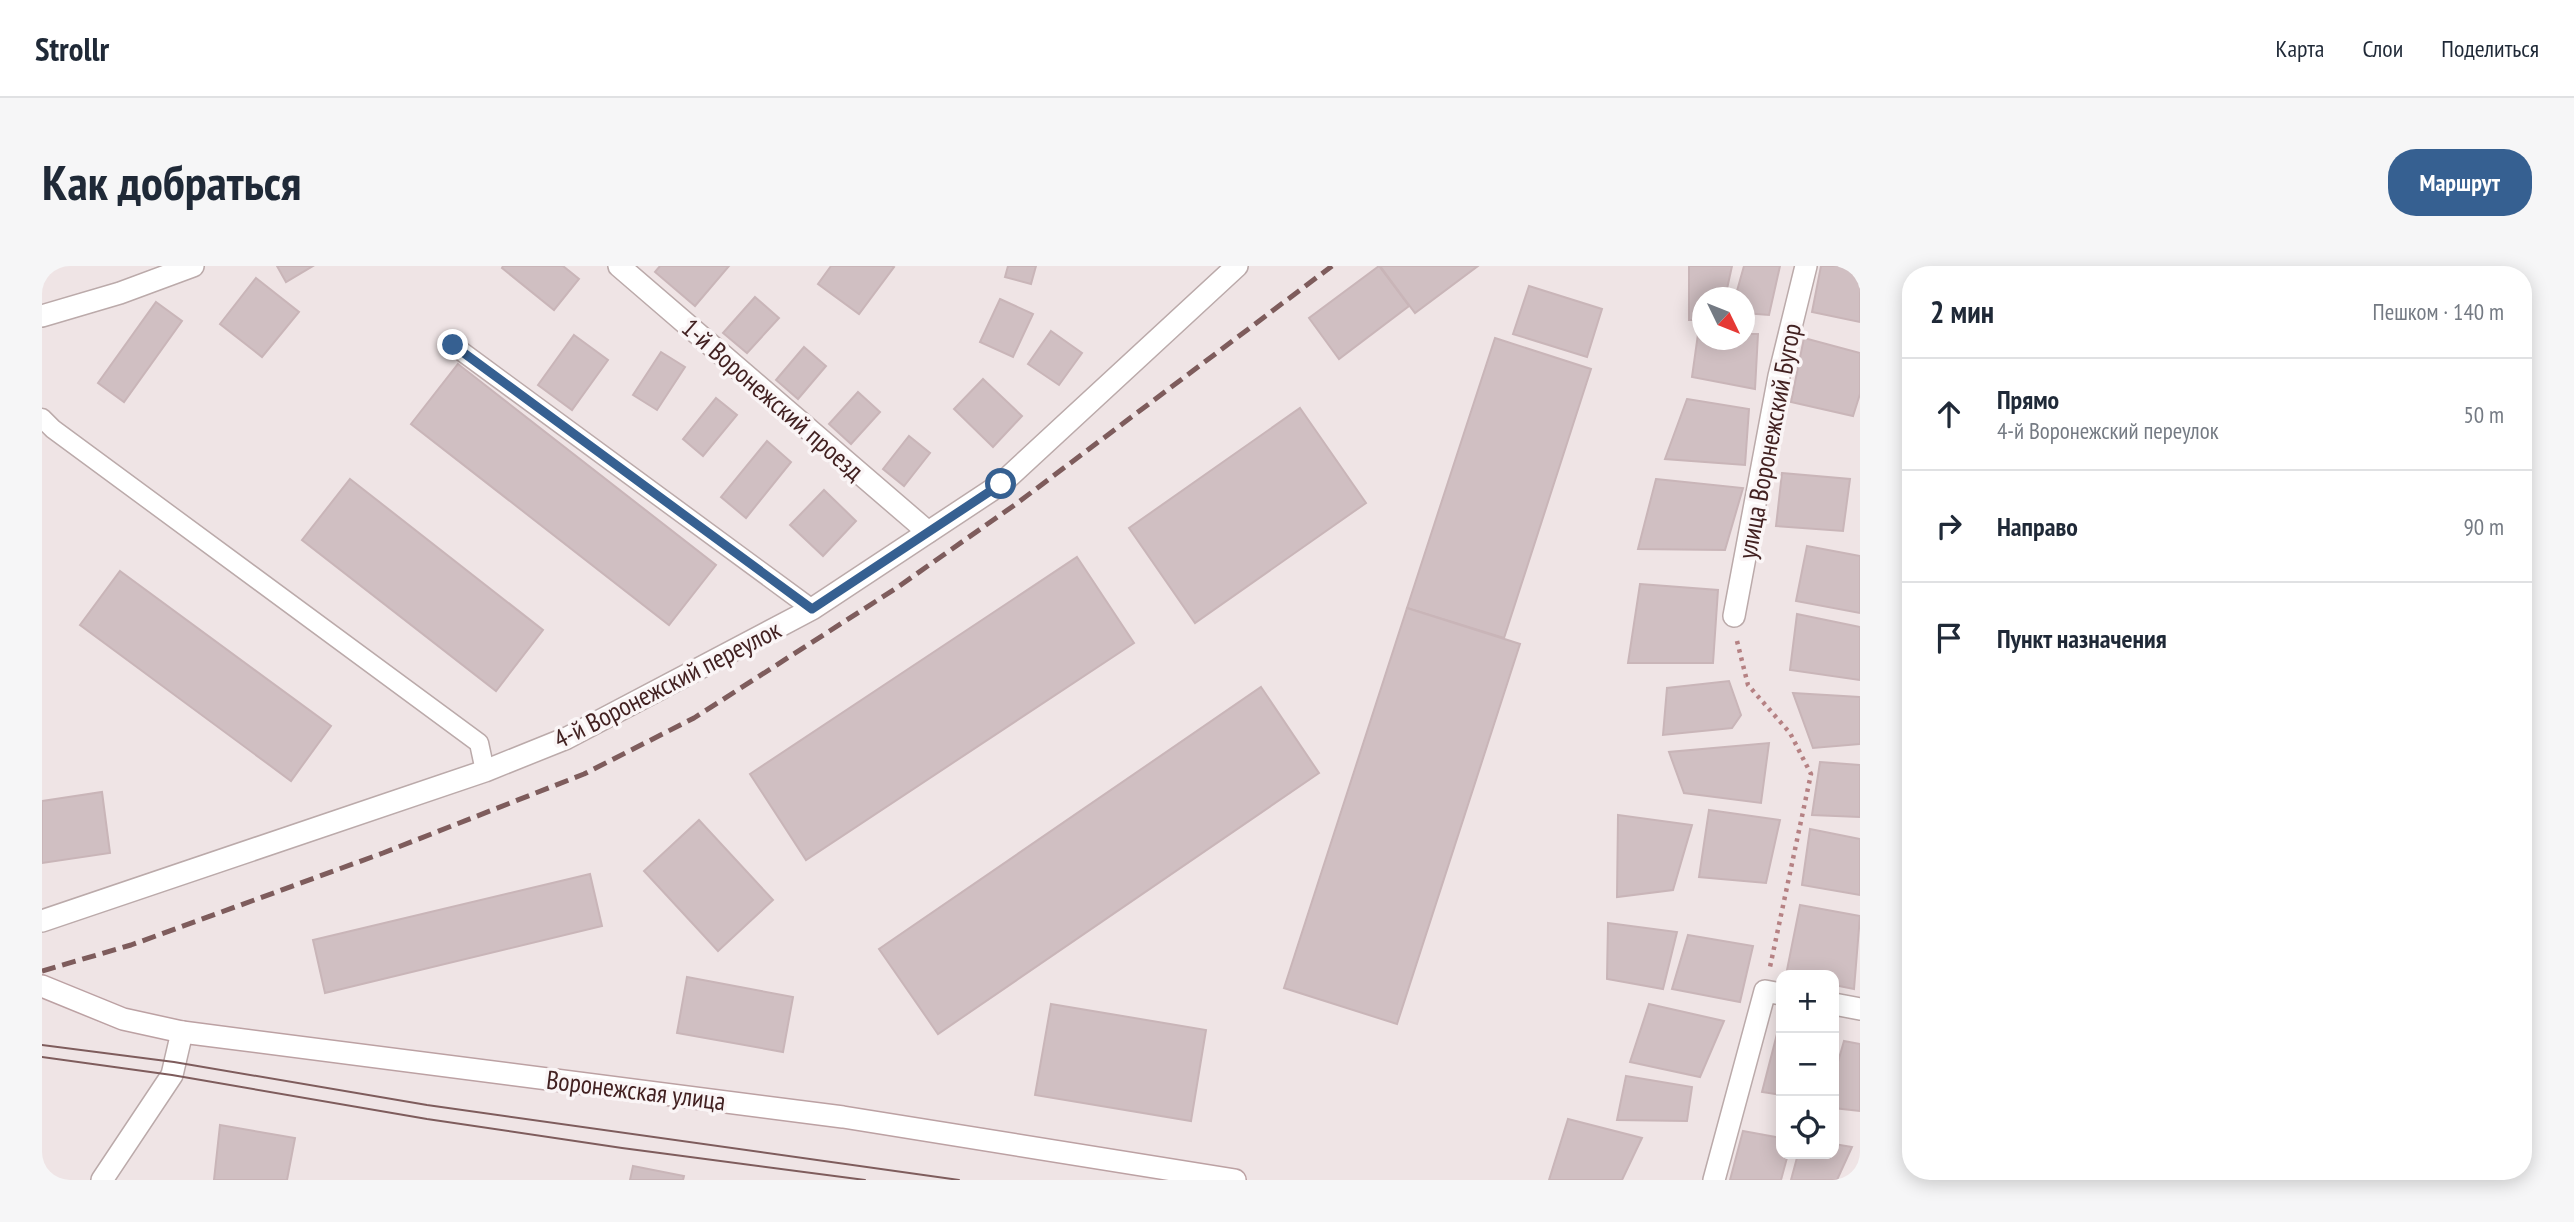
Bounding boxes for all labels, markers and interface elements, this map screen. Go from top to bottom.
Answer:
text: Strollr [35,27,109,70]
text: Карта [2276,33,2324,64]
text: Слои [2362,33,2403,64]
text: Поделиться [2441,33,2539,64]
button: Маршрут [2388,149,2532,216]
text: Как добраться [42,150,301,214]
north arrow [1692,287,1755,350]
text: 2 мин [1930,292,1994,331]
text: Пешком · 140 m [2373,297,2504,326]
street label: 1-й Воронежский проезд [675,311,871,487]
street label: улица Воронежский Бугор [1730,320,1808,562]
route end [437,329,468,360]
text: Прямо [1997,383,2059,416]
icon: ahead [1930,395,1968,433]
text: 50 m [2463,400,2504,429]
text: 4-й Воронежский переулок [1997,416,2219,445]
route start [985,468,1016,499]
icon: right [1930,507,1968,545]
text: Направо [1997,510,2078,543]
text: 90 m [2463,512,2504,541]
street label: 4-й Воронежский переулок [548,612,786,756]
icon: arrive [1930,619,1968,657]
text: Пункт назначения [1997,622,2167,655]
map controls [1776,970,1839,1159]
button: + [1776,970,1839,1033]
button: − [1776,1033,1839,1096]
street label: Воронежская улица [545,1063,727,1117]
button: locate [1776,1096,1839,1159]

